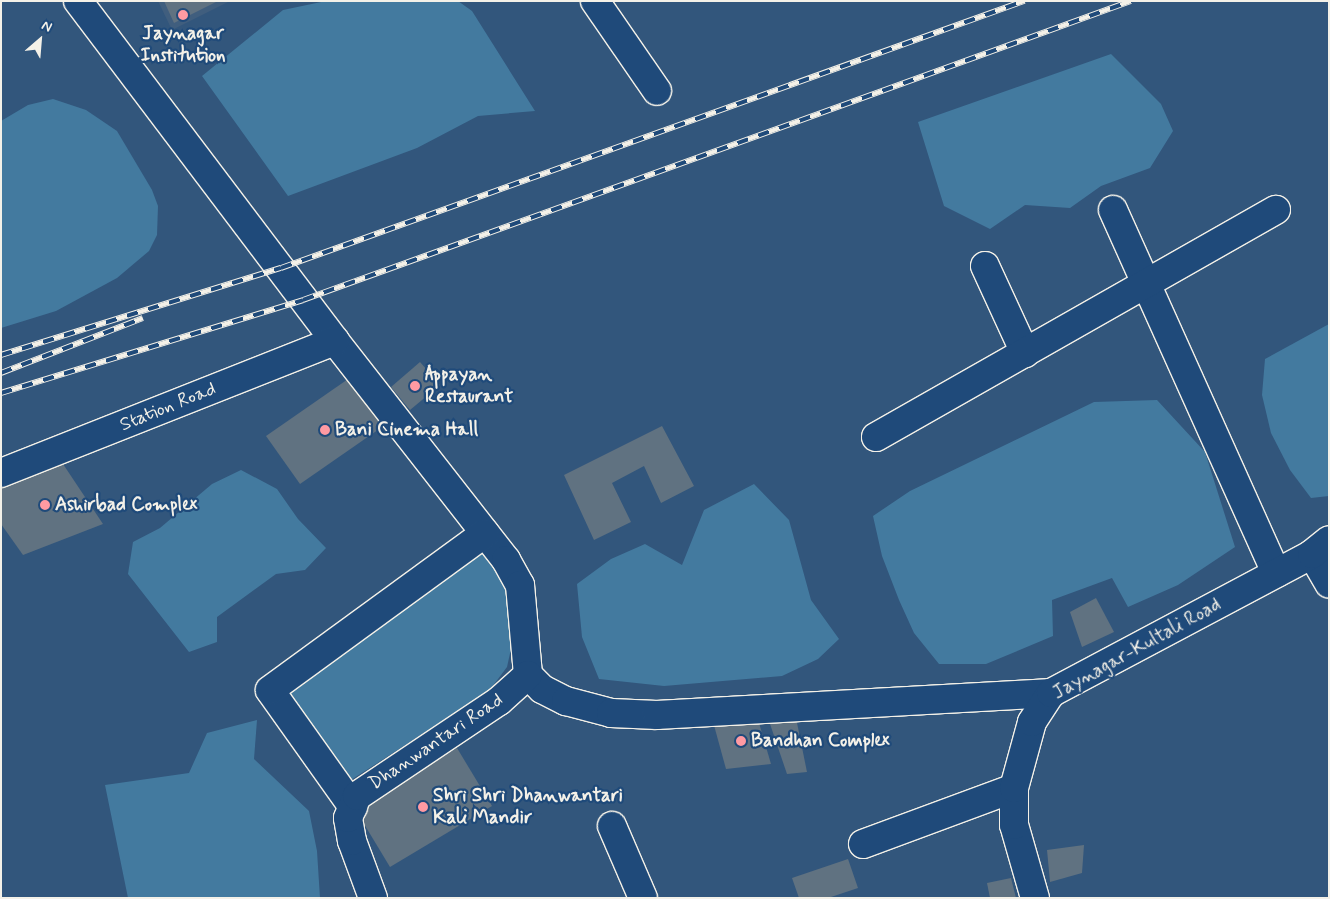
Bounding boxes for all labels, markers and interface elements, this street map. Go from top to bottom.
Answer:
marker: Jaynagar Institution [177,9,189,21]
north arrow [15,15,65,65]
text: N [39,16,55,37]
place label: Jaynagar Institution [140,23,226,67]
place label: Appayan Restaurant [425,364,513,408]
street label: Station Road [118,378,218,436]
marker: Appayan Restaurant [409,380,421,392]
place label: Bani Cinema Hall [335,419,482,441]
marker: Bani Cinema Hall [319,424,331,436]
place label: Ashirbad Complex [55,494,198,516]
marker: Ashirbad Complex [39,499,51,511]
street label: Jaynagar-Kultali Road [1049,593,1225,705]
street label: Dhanwantari Road [365,689,507,795]
place label: Bandhan Complex [751,730,895,752]
marker: Bandhan Complex [735,735,747,747]
place label: Shri Shri Dhanwantari Kali Mandir [433,785,623,829]
marker: Shri Shri Dhanwantari Kali Mandir [417,801,429,813]

